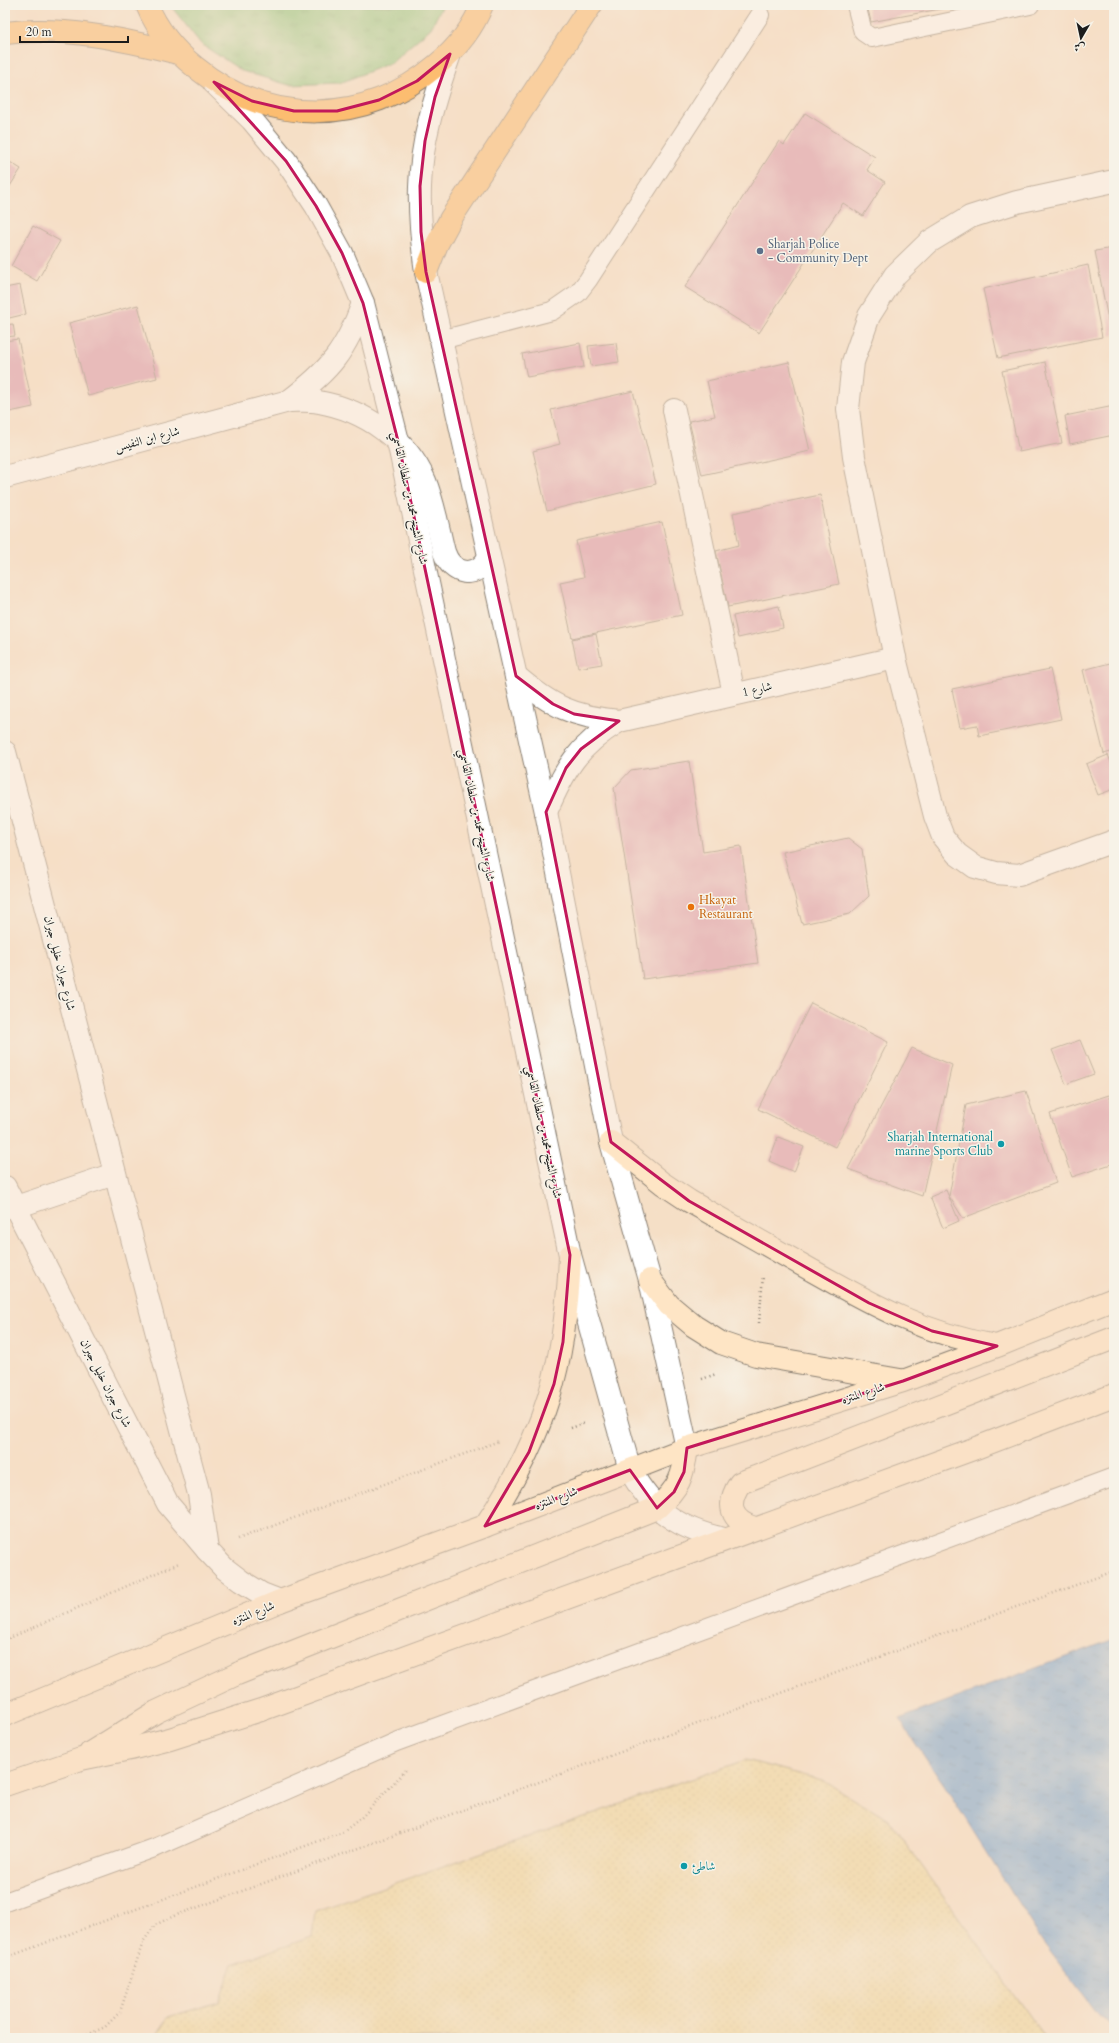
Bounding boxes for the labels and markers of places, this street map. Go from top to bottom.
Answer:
place label: Sharjah Police - Community Dept [768,236,868,266]
marker: Sharjah Police - Community Dept [755,246,765,256]
place label: Hkayat Restaurant [699,892,753,922]
marker: Hkayat Restaurant [686,902,696,912]
place label: Sharjah International marine Sports Club [887,1129,993,1159]
marker: Sharjah International marine Sports Club [996,1139,1006,1149]
place label: شاطئ [692,1858,716,1875]
marker: شاطئ [679,1861,689,1871]

